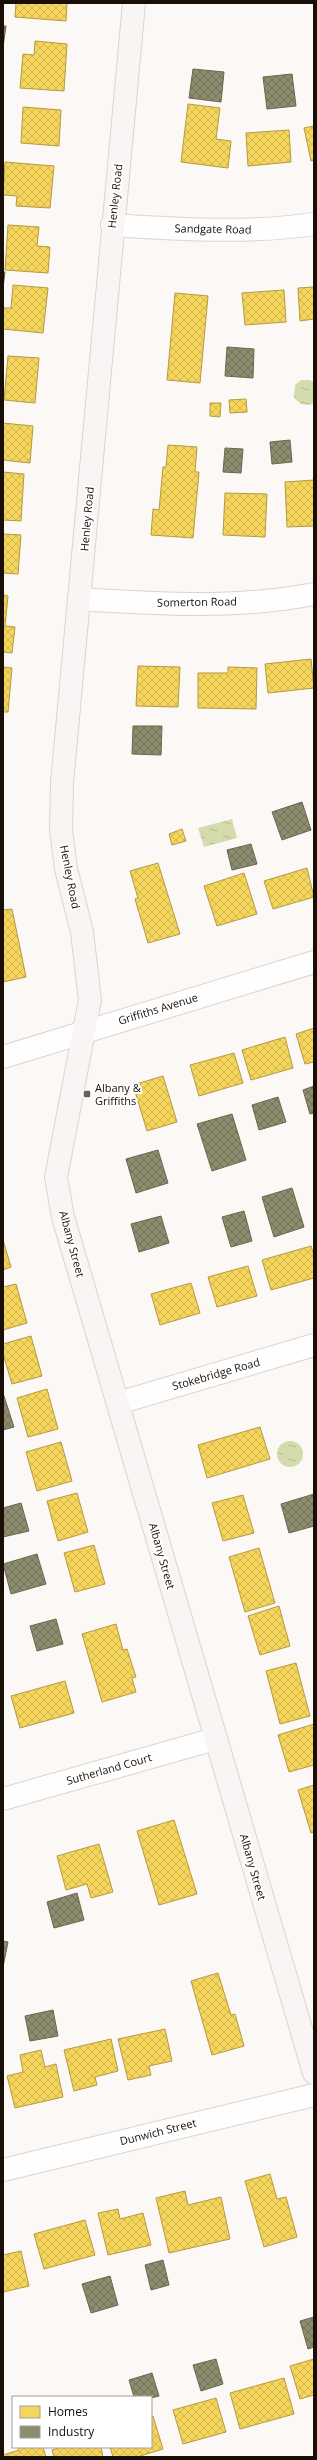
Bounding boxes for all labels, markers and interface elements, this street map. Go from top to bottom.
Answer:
street label: Henley Road [104,163,125,229]
street label: Sandgate Road [174,220,252,237]
street label: Henley Road [76,486,97,552]
street label: Somerton Road [157,593,237,610]
street label: Henley Road [57,844,84,910]
street label: Griffiths Avenue [116,989,200,1028]
place label: Albany & Griffiths [95,1080,141,1108]
marker: Albany & Griffiths [82,1089,92,1099]
street label: Albany Street [56,1209,89,1279]
street label: Stokebridge Road [170,1354,261,1393]
street label: Albany Street [146,1521,179,1591]
street label: Sutherland Court [64,1749,153,1788]
street label: Albany Street [237,1832,270,1902]
street label: Dunwich Street [118,2115,198,2148]
legend [12,2396,152,2448]
text: Homes [48,2403,88,2420]
text: Industry [48,2423,95,2440]

